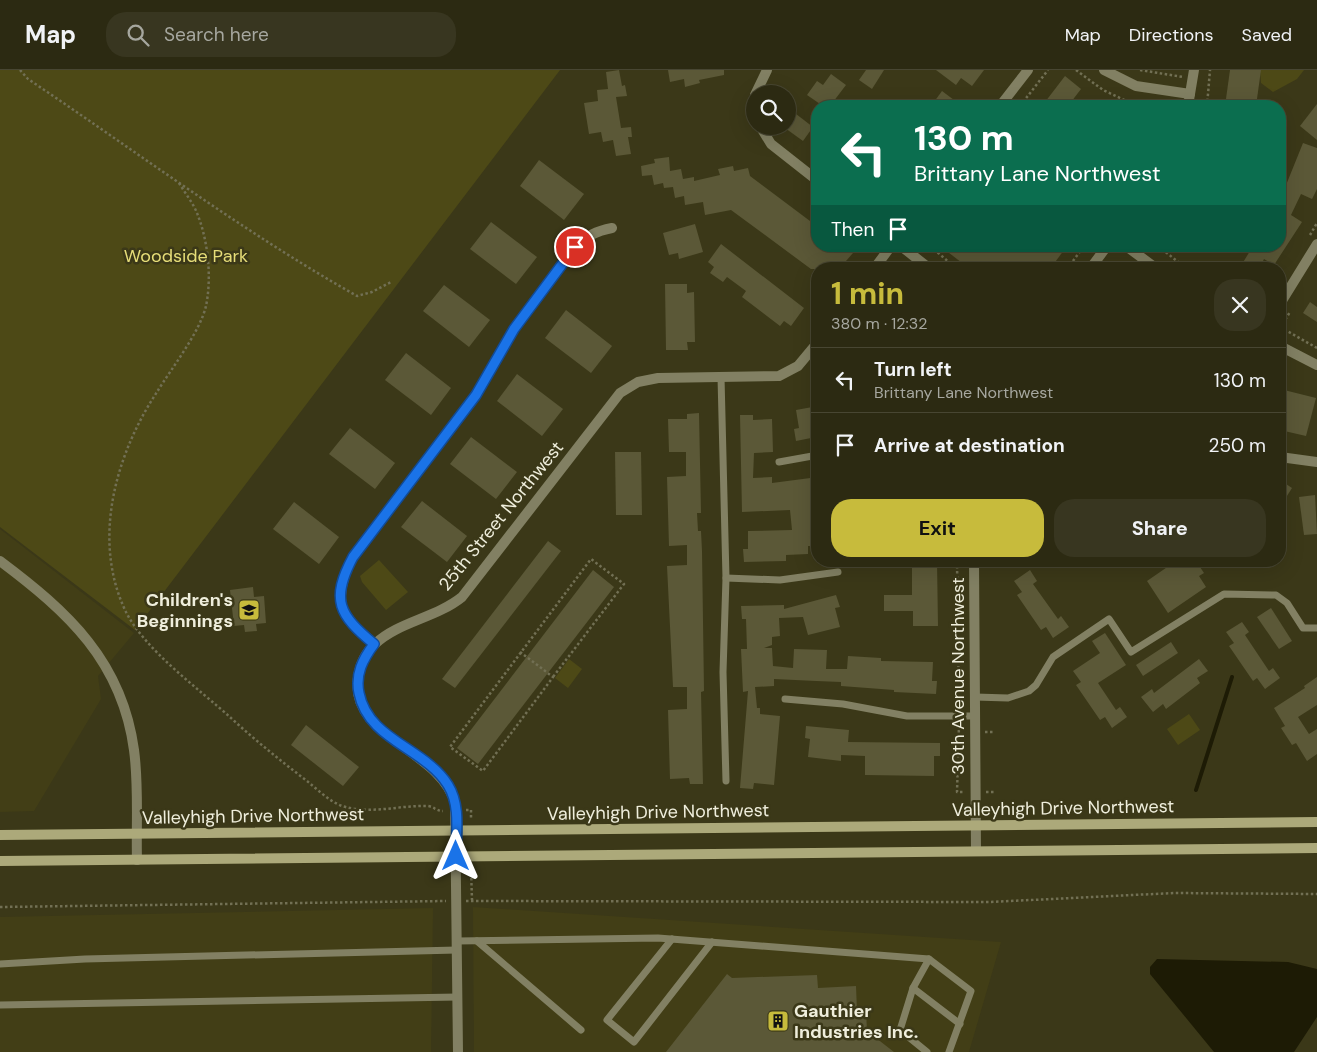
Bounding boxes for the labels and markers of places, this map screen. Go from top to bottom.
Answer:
pin [554,226,596,268]
place label: Children's Beginnings [137,588,233,633]
school or university icon: Children's Beginnings [237,598,261,622]
place label: Gauthier Industries Inc. [794,999,918,1044]
building icon: Gauthier Industries Inc. [766,1009,790,1033]

